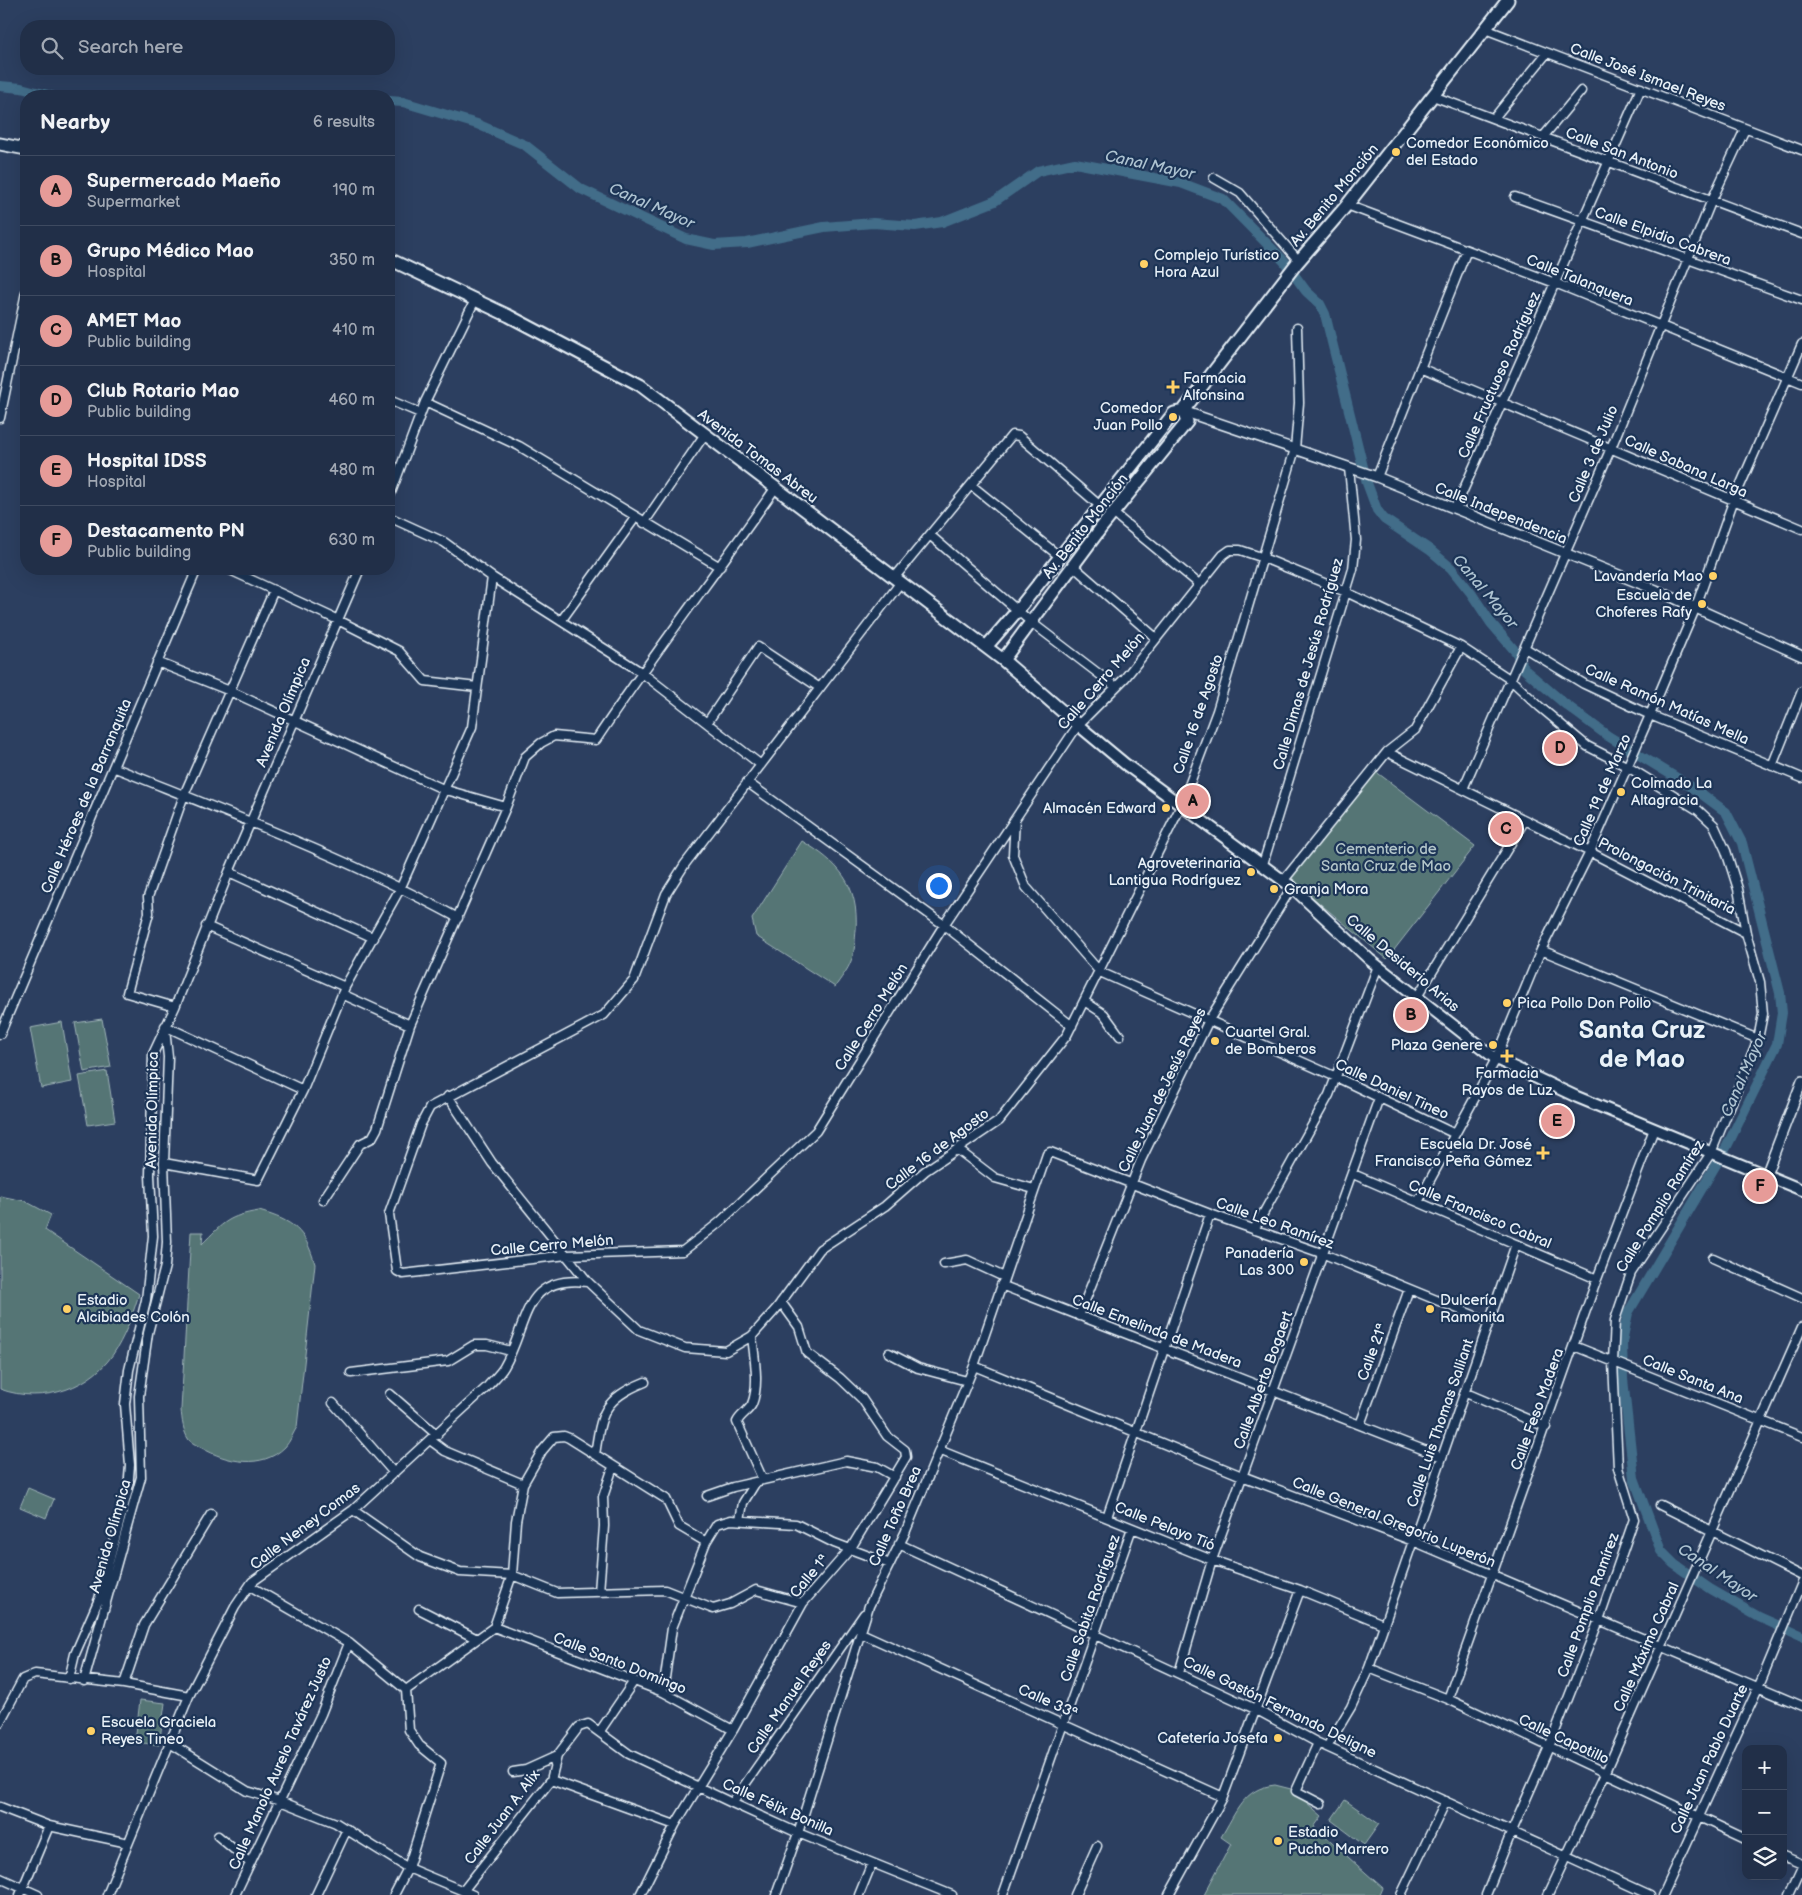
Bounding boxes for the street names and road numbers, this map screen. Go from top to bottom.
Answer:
street label: Calle José Ismael Reyes [1567,39,1729,116]
street label: Calle San Antonio [1563,123,1681,184]
street label: Av. Benito Monción [1286,140,1383,251]
street label: Calle Elpidio Cabrera [1592,203,1734,270]
street label: Calle Talanquera [1523,250,1636,311]
street label: Calle Fructuoso Rodríguez [1454,288,1545,462]
street label: Calle 3 de Julio [1564,403,1623,506]
street label: Avenida Tomas Abreu [694,405,822,508]
street label: Calle Sabana Larga [1621,431,1750,502]
street label: Av. Benito Monción [1038,470,1132,583]
street label: Calle Independencia [1432,478,1570,549]
street label: Calle Dimas de Jesús Rodríguez [1269,555,1348,772]
street label: Calle Cerro Melón [1054,629,1149,734]
street label: Calle 16 de Agosto [1169,652,1228,777]
street label: Avenida Olímpica [252,655,315,770]
street label: Calle Ramón Matías Mella [1582,660,1752,749]
street label: Calle Héroes de la Barranquita [37,696,136,896]
street label: Calle 19 de Marzo [1569,731,1636,850]
street label: Prolongación Trinitaria [1595,834,1739,919]
street label: Calle Desiderio Arias [1342,910,1464,1017]
street label: Calle Cerro Melón [831,960,912,1075]
street label: Calle Juan de Jesús Reyes [1114,1004,1211,1176]
street label: Avenida Olímpica [142,1051,163,1169]
street label: Calle Daniel Tineo [1332,1055,1452,1124]
street label: Calle 16 de Agosto [882,1104,993,1195]
street label: Calle Pomplio Ramírez [1612,1136,1709,1276]
street label: Calle Francisco Cabral [1405,1176,1554,1253]
street label: Calle Leo Ramírez [1213,1193,1337,1254]
street label: Calle Cerro Melón [490,1231,614,1260]
street label: Calle Emelinda de Madera [1069,1290,1244,1373]
street label: Calle Alberto Bogaert [1230,1308,1297,1452]
street label: Calle 21ª [1353,1321,1392,1384]
street label: Calle Luis Thomas Salliant [1403,1336,1478,1510]
street label: Calle Feso Madera [1507,1345,1568,1473]
street label: Calle Santa Ana [1640,1351,1746,1408]
street label: Calle Toño Brea [865,1463,926,1569]
street label: Calle General Gregorio Luperón [1289,1473,1498,1572]
street label: Avenida Olímpica [85,1477,136,1595]
street label: Calle Neney Comas [246,1478,365,1574]
street label: Calle Pelayo Tió [1112,1498,1218,1555]
street label: Calle Pomplio Ramírez [1553,1529,1624,1680]
street label: Calle Sabita Rodríguez [1056,1531,1125,1684]
street label: Calle 1ª [786,1550,833,1602]
street label: Calle Máximo Cabral [1609,1579,1684,1715]
street label: Calle Santo Domingo [550,1628,689,1699]
street label: Calle Manuel Reyes [743,1636,836,1758]
street label: Calle Gastón Fernando Deligne [1180,1652,1380,1763]
street label: Calle Manolo Aurelo Tavárez Justo [225,1653,336,1873]
street label: Calle 33ª [1015,1680,1081,1723]
street label: Calle Juan Pablo Duarte [1666,1681,1753,1837]
street label: Calle Capotillo [1515,1710,1612,1769]
street label: Calle Juan A. Alix [460,1766,544,1869]
street label: Calle Félix Bonilla [719,1774,836,1841]

